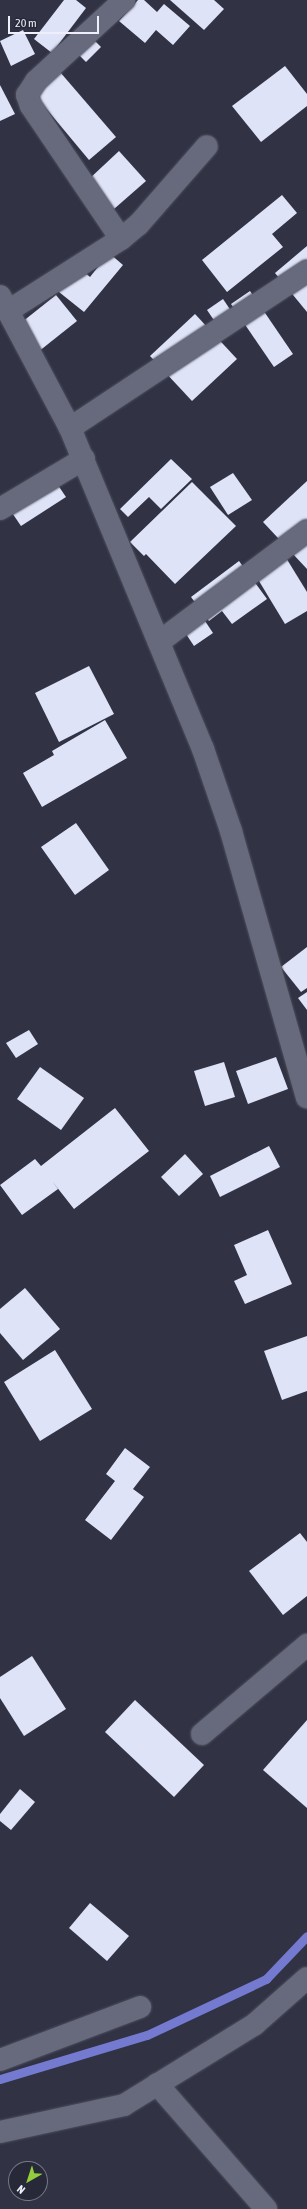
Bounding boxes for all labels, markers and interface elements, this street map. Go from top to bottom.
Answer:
scale bar [10,8,101,34]
text: 20 m [15,16,37,30]
north arrow [8,2161,48,2201]
text: N [15,2183,27,2196]

